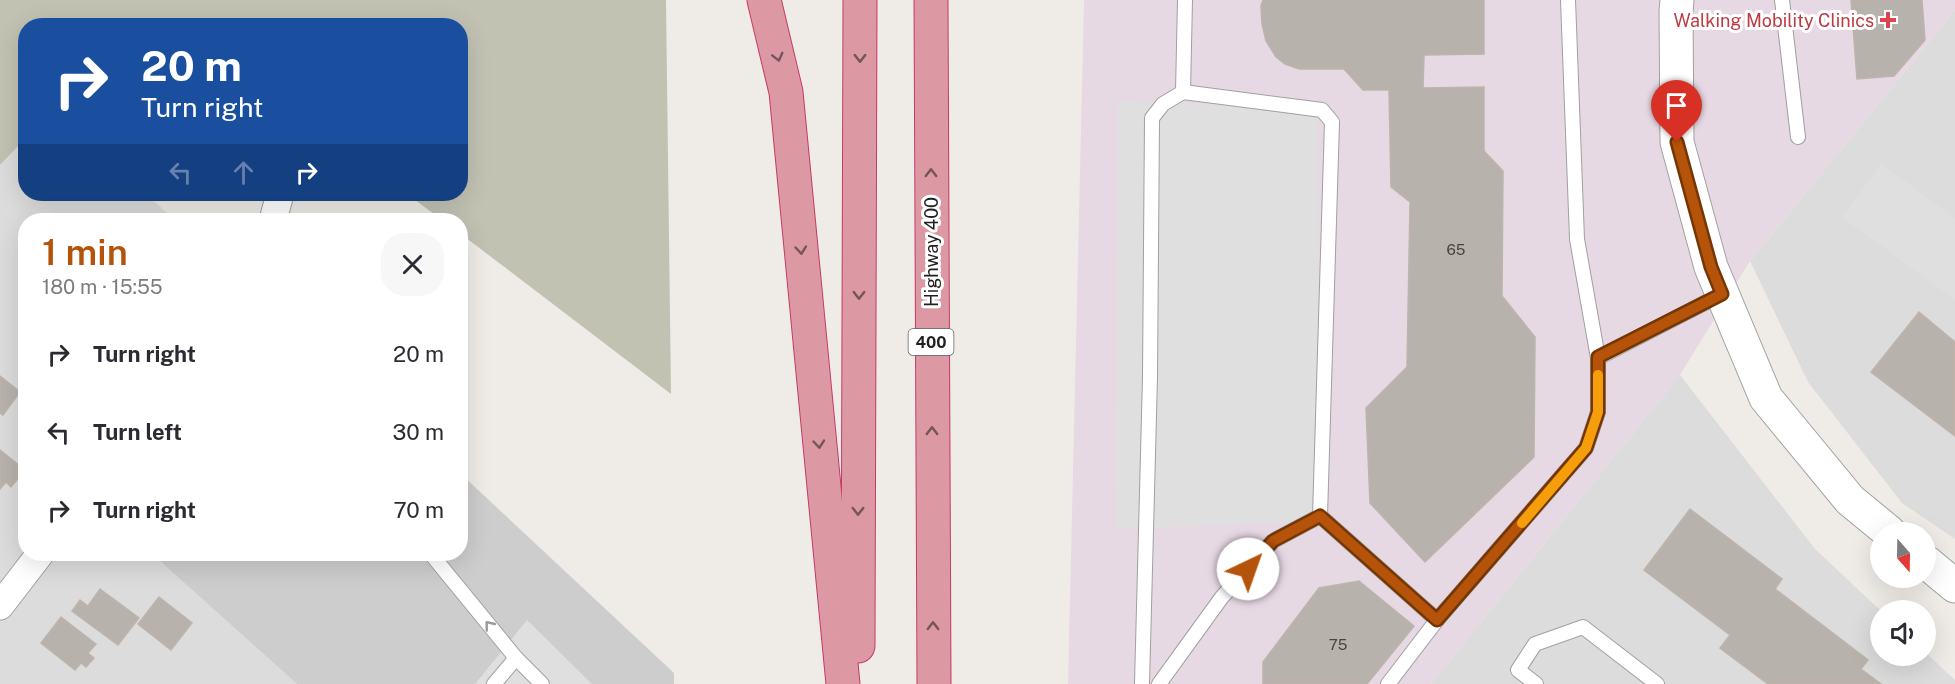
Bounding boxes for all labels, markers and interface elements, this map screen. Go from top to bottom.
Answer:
place label: Walking Mobility Clinics [1674,10,1874,31]
marker: Walking Mobility Clinics [1879,11,1897,29]
text: 20 m [141,41,242,90]
icon: right [42,42,120,120]
one-way arrow [770,52,783,62]
one-way arrow [854,54,866,63]
pin [1651,80,1702,142]
icon: arrive [1660,89,1693,122]
text: Turn right [141,91,264,123]
icon: left [164,156,197,189]
icon: ahead [227,156,260,189]
icon: right [290,156,323,189]
one-way arrow [925,168,937,177]
street label: Highway 400 [921,197,942,307]
text: 1 min [42,231,128,273]
button: close [381,233,444,296]
house number: 65 [1447,241,1465,258]
one-way arrow [794,246,807,255]
text: 180 m · 15:55 [42,275,163,299]
one-way arrow [853,291,865,300]
road number: 400 [908,329,954,355]
icon: right [42,338,75,371]
text: Turn right [93,341,196,367]
text: 20 m [393,341,444,367]
icon: left [42,416,75,449]
text: Turn left [93,419,182,445]
text: 30 m [392,419,444,445]
one-way arrow [926,426,938,435]
one-way arrow [812,440,825,449]
icon: right [42,494,75,527]
text: Turn right [93,497,196,523]
text: 70 m [393,497,444,523]
one-way arrow [852,507,864,516]
north arrow [1870,522,1936,588]
map controls [1870,522,1936,666]
position arrow [1216,537,1280,601]
button: sound [1870,600,1936,666]
one-way arrow [485,621,496,632]
one-way arrow [927,621,939,630]
house number: 75 [1329,636,1347,653]

